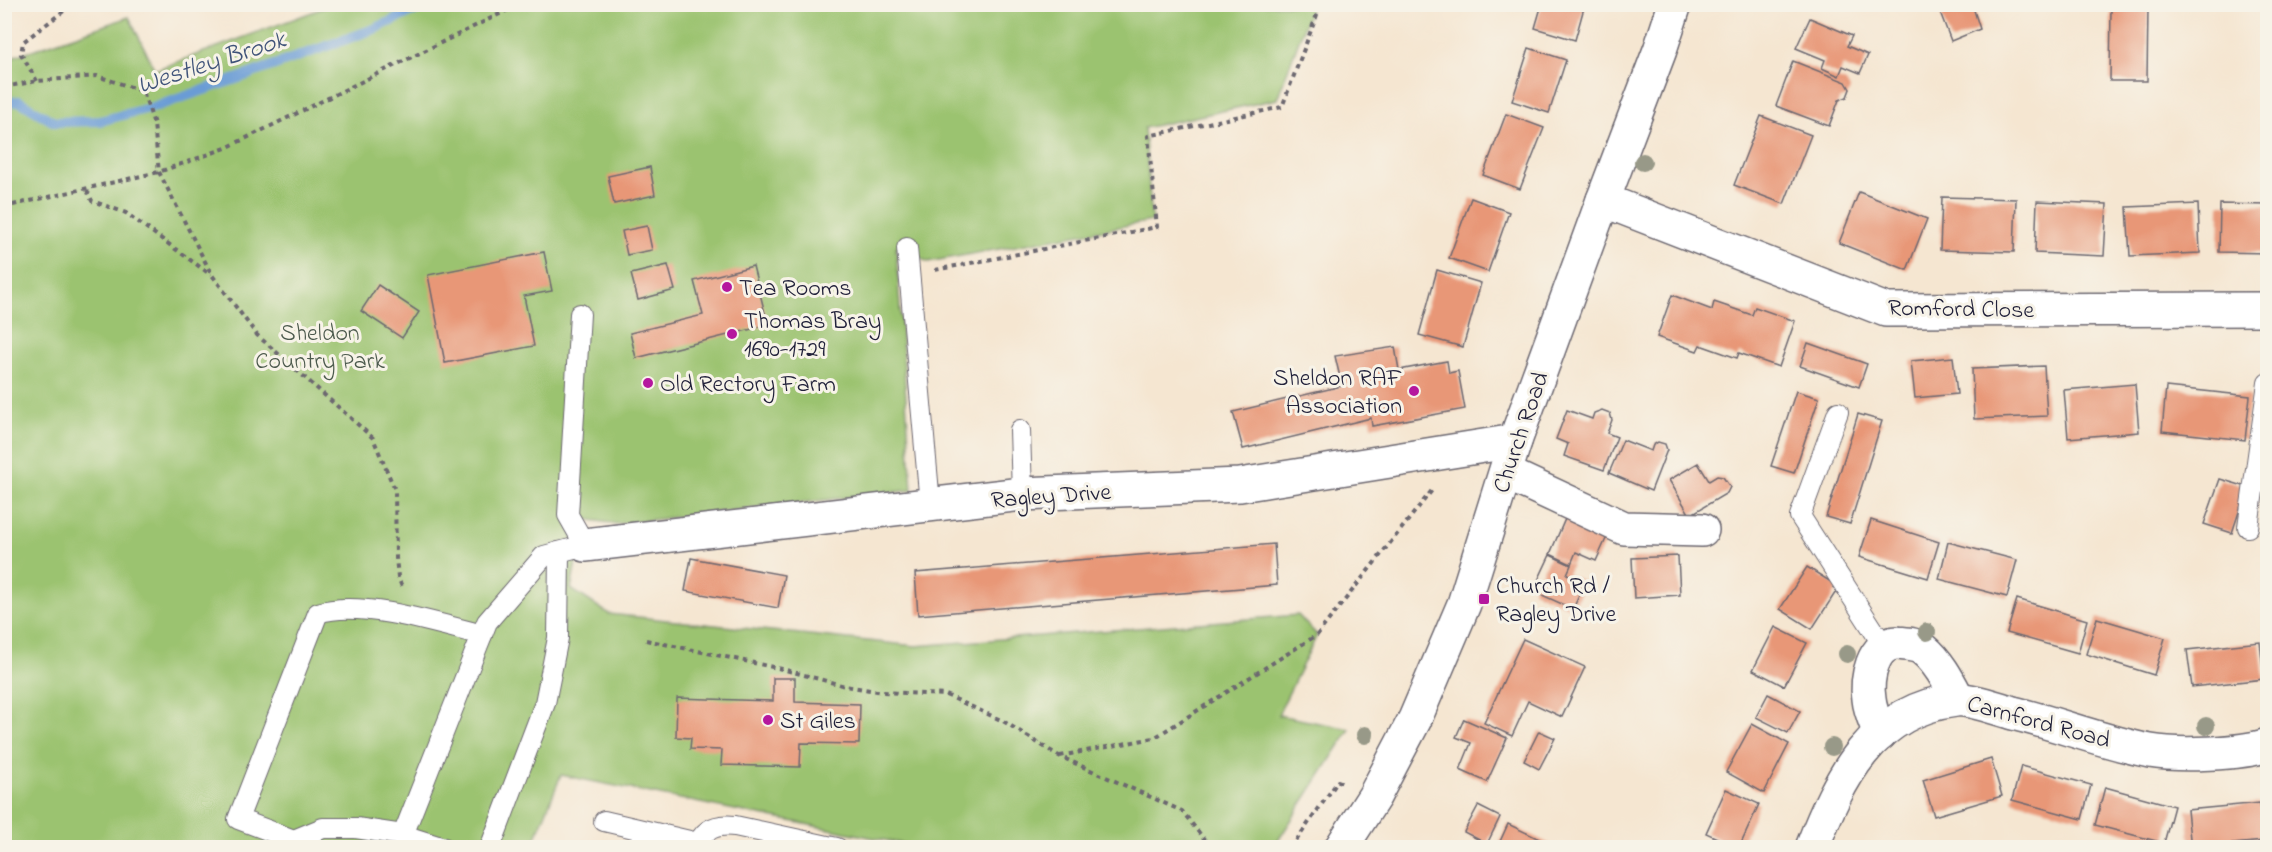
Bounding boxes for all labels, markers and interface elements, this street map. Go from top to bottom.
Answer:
water label: Westley Brook [133,22,293,106]
place label: Tea Rooms [739,272,852,307]
marker: Tea Rooms [720,280,734,294]
street label: Romford Close [1888,292,2035,329]
place label: Thomas Bray 1690-1729 [744,305,881,368]
park label: Sheldon Country Park [255,317,385,381]
marker: Thomas Bray 1690-1729 [725,327,739,341]
place label: Sheldon RAF Association [1273,362,1402,425]
street label: Church Road [1485,367,1560,498]
place label: Old Rectory Farm [660,368,836,404]
marker: Old Rectory Farm [641,376,655,390]
marker: Sheldon RAF Association [1407,384,1421,398]
street label: Ragley Drive [990,476,1113,520]
place label: Church Rd / Ragley Drive [1496,570,1617,634]
marker: Church Rd / Ragley Drive [1477,592,1491,606]
street label: Carnford Road [1963,688,2114,759]
place label: St Giles [780,705,856,740]
marker: St Giles [761,713,775,727]

